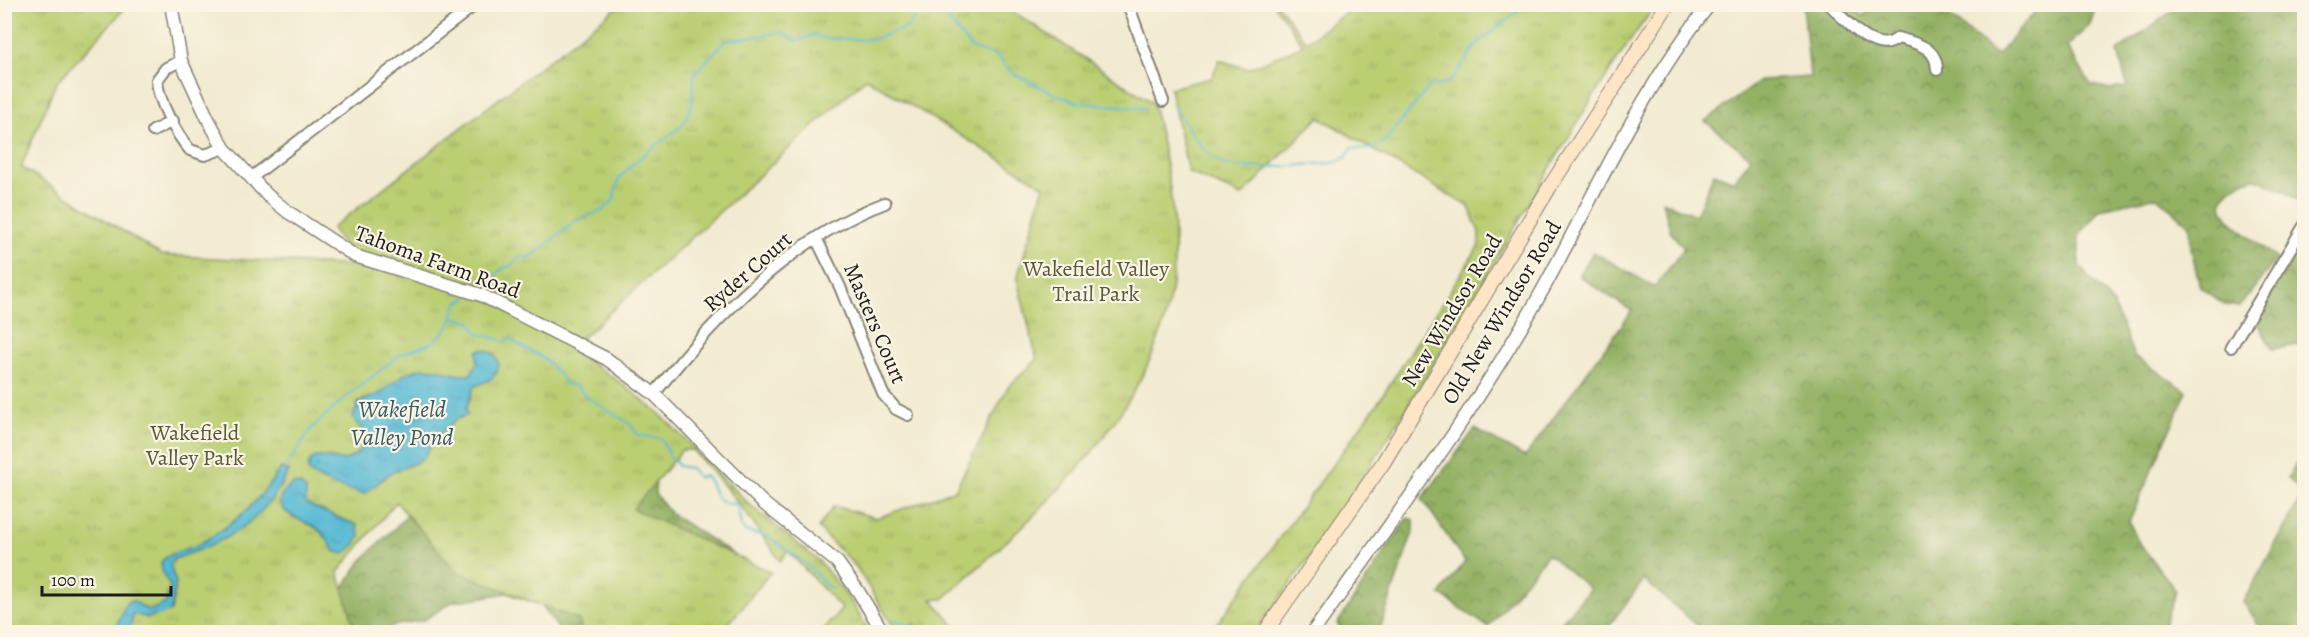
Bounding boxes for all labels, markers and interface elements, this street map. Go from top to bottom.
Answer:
street label: Old New Windsor Road [1435,215,1569,410]
street label: Tahoma Farm Road [351,218,525,306]
street label: Ryder Court [697,225,799,319]
street label: New Windsor Road [1394,228,1509,392]
park label: Wakefield Valley Trail Park [1022,254,1169,309]
street label: Masters Court [836,259,914,388]
water label: Wakefield Valley Pond [351,393,453,453]
park label: Wakefield Valley Park [145,418,244,473]
scale bar [42,559,171,597]
text: 100 m [51,568,95,592]

